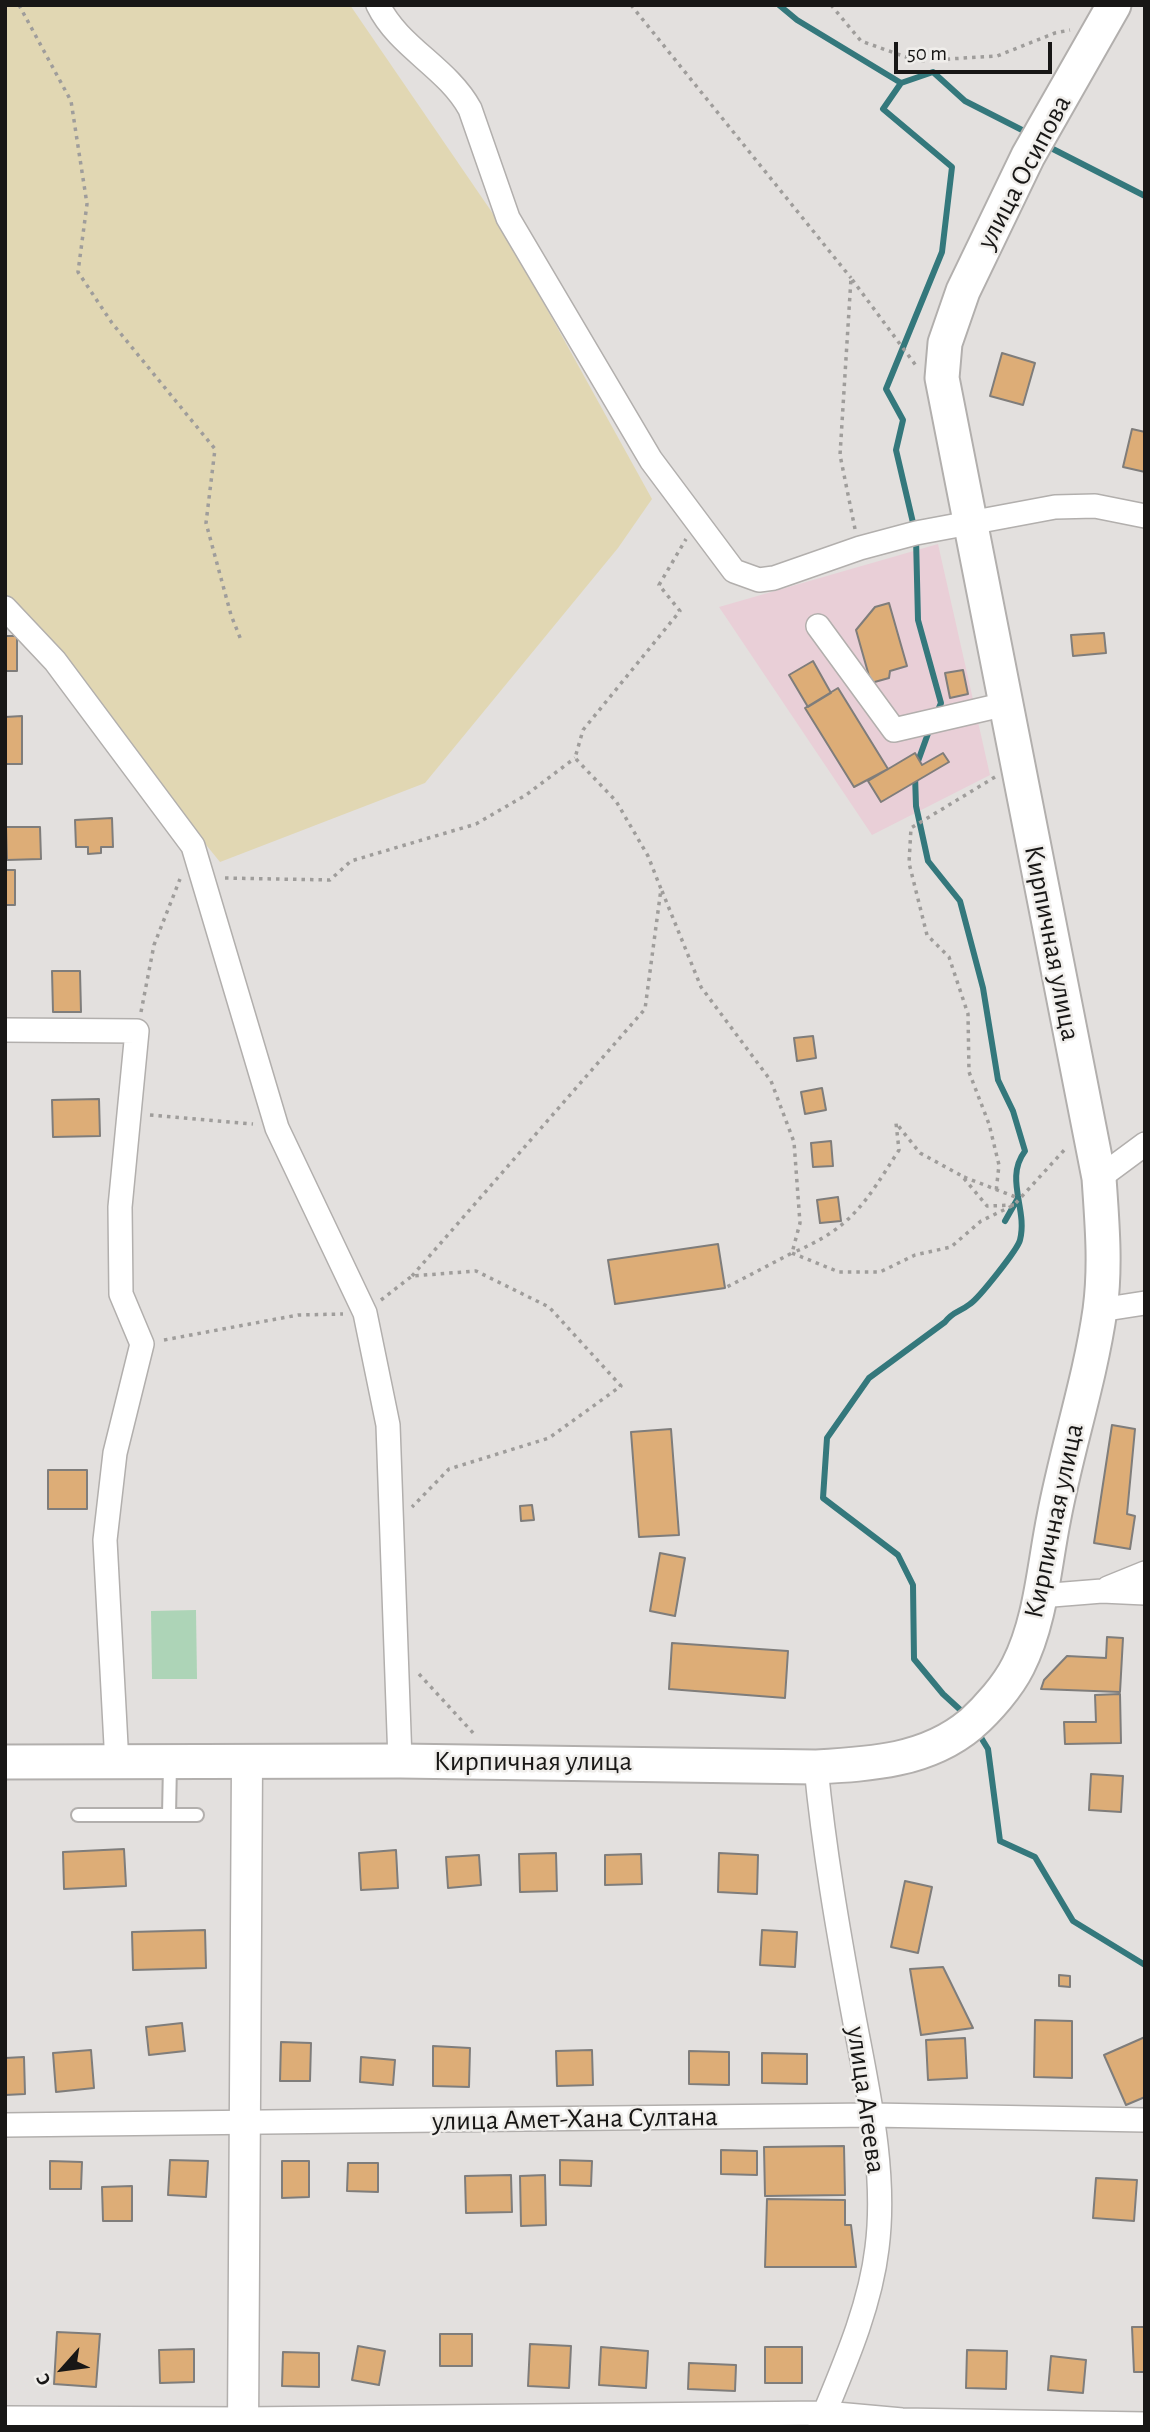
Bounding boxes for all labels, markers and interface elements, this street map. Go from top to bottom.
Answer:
scale bar [898,28,1056,72]
text: 50 m [907,43,947,64]
street label: улица Осипова [969,89,1079,255]
street label: Кирпичная улица [1017,842,1087,1044]
street label: Кирпичная улица [1017,1420,1091,1622]
street label: Кирпичная улица [434,1745,632,1779]
street label: улица Агеева [839,2024,893,2176]
street label: улица Амет-Хана Султана [432,2100,718,2138]
north arrow [28,2334,98,2404]
text: С [33,2370,55,2388]

